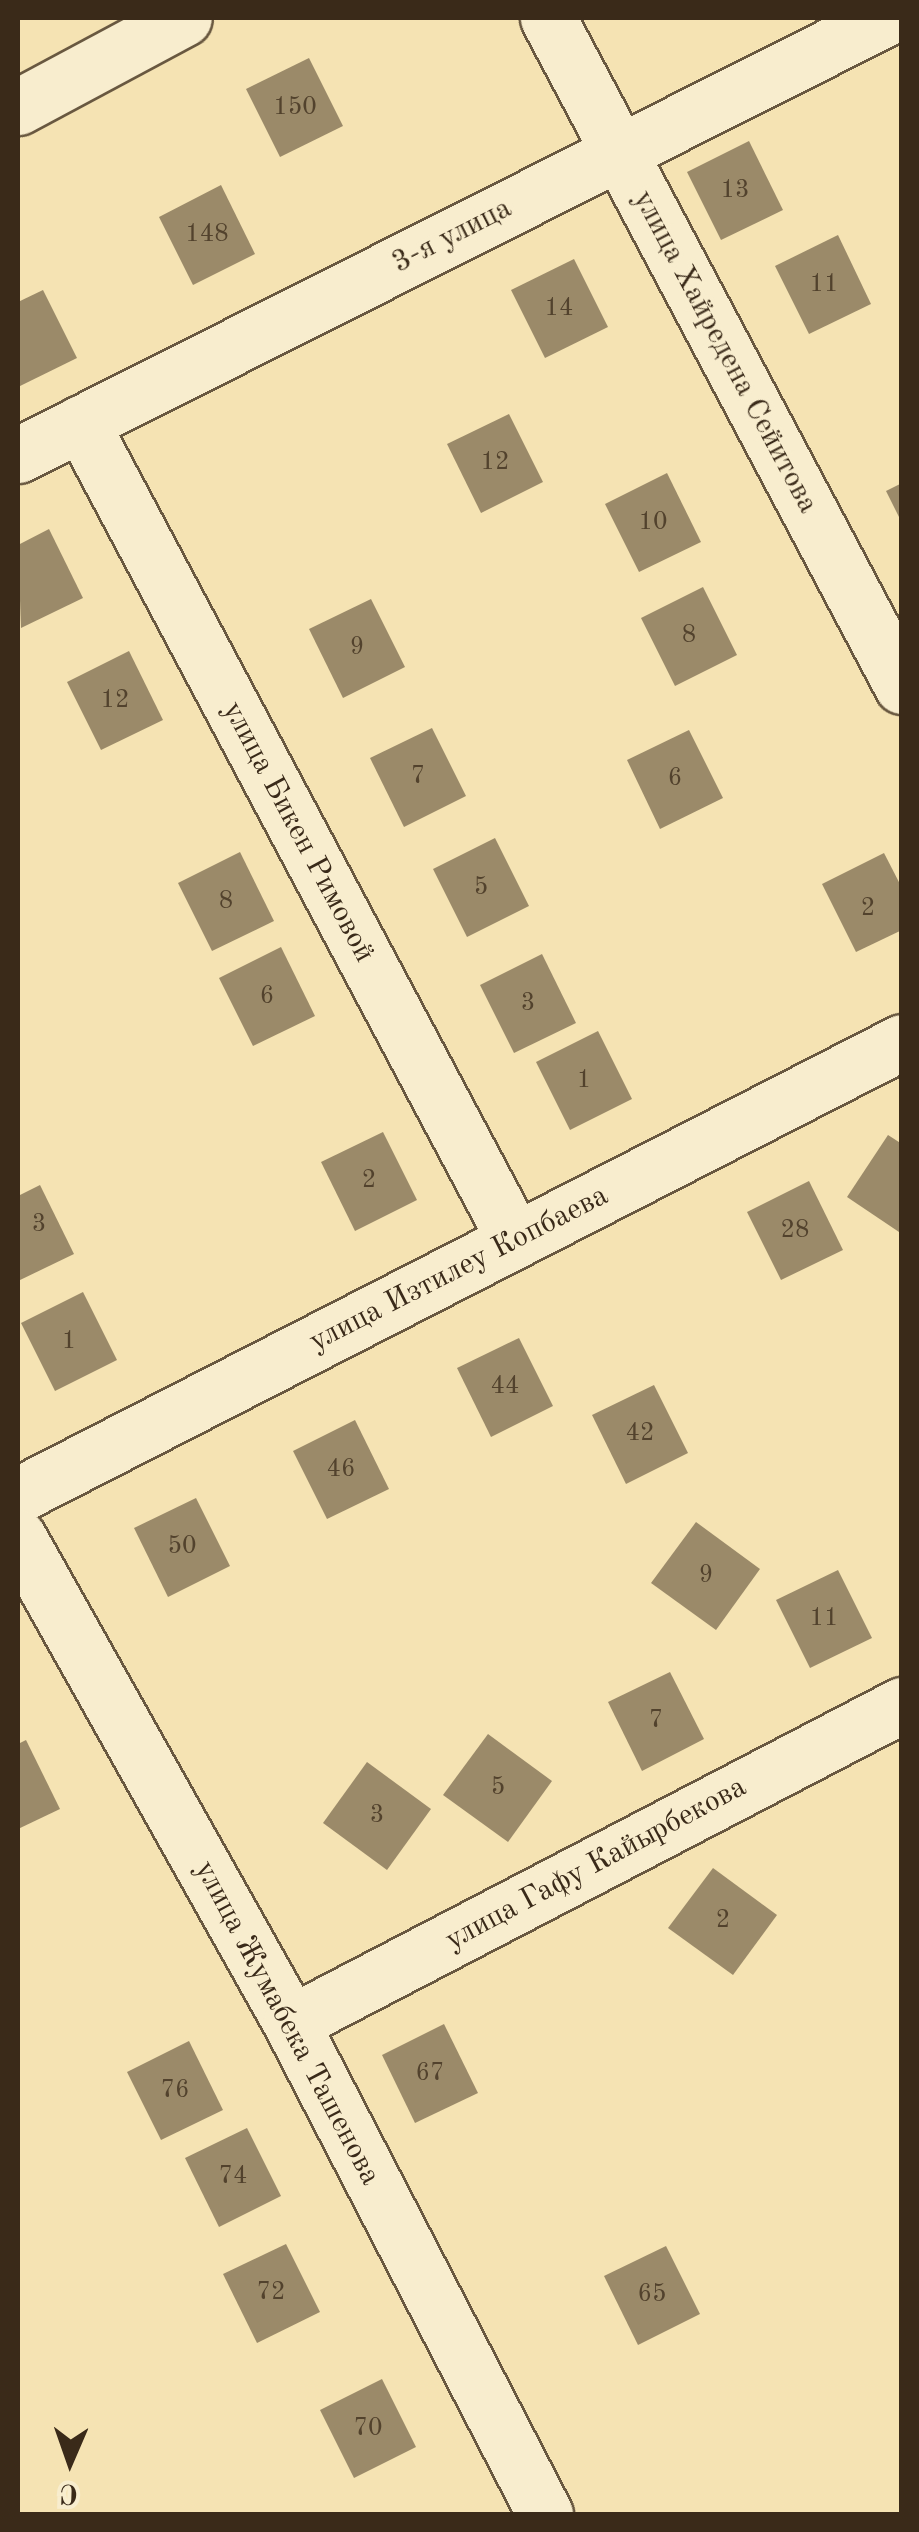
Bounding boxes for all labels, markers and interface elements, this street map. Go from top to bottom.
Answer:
house number: 150 [273,93,317,123]
house number: 13 [721,176,749,206]
street label: улица Хайредена Сейитова [624,184,826,520]
street label: 3-я улица [386,191,518,281]
house number: 148 [185,220,229,250]
house number: 11 [810,270,838,300]
house number: 14 [545,294,573,324]
house number: 12 [481,448,509,478]
house number: 10 [639,508,667,538]
house number: 8 [682,621,696,651]
house number: 9 [350,633,364,663]
house number: 12 [101,686,129,716]
street label: улица Бикен Римовой [214,695,382,969]
house number: 7 [411,762,425,792]
house number: 6 [668,764,682,794]
house number: 5 [474,873,488,903]
house number: 8 [219,887,233,917]
house number: 2 [861,894,875,924]
house number: 6 [260,982,274,1012]
house number: 3 [521,989,535,1019]
house number: 1 [577,1066,591,1096]
house number: 2 [362,1166,376,1196]
street label: улица Изтилеу Копбаева [304,1178,614,1360]
house number: 3 [32,1210,46,1240]
house number: 28 [781,1216,809,1246]
house number: 1 [62,1327,76,1357]
house number: 44 [491,1372,519,1402]
house number: 42 [626,1419,654,1449]
house number: 46 [327,1455,355,1485]
house number: 50 [168,1532,196,1562]
house number: 9 [699,1561,713,1591]
house number: 11 [810,1604,838,1634]
house number: 7 [649,1706,663,1736]
street label: улица Гафу Кайырбекова [439,1769,753,1959]
house number: 5 [491,1773,505,1803]
house number: 3 [370,1801,384,1831]
street label: улица Жумабека Ташенова [186,1855,388,2191]
house number: 2 [716,1906,730,1936]
house number: 67 [416,2059,444,2089]
house number: 76 [161,2076,189,2106]
house number: 74 [219,2162,247,2192]
house number: 72 [257,2278,285,2308]
house number: 65 [638,2280,666,2310]
north arrow [20,2412,120,2512]
house number: 70 [354,2414,382,2444]
text: С [59,2478,79,2506]

